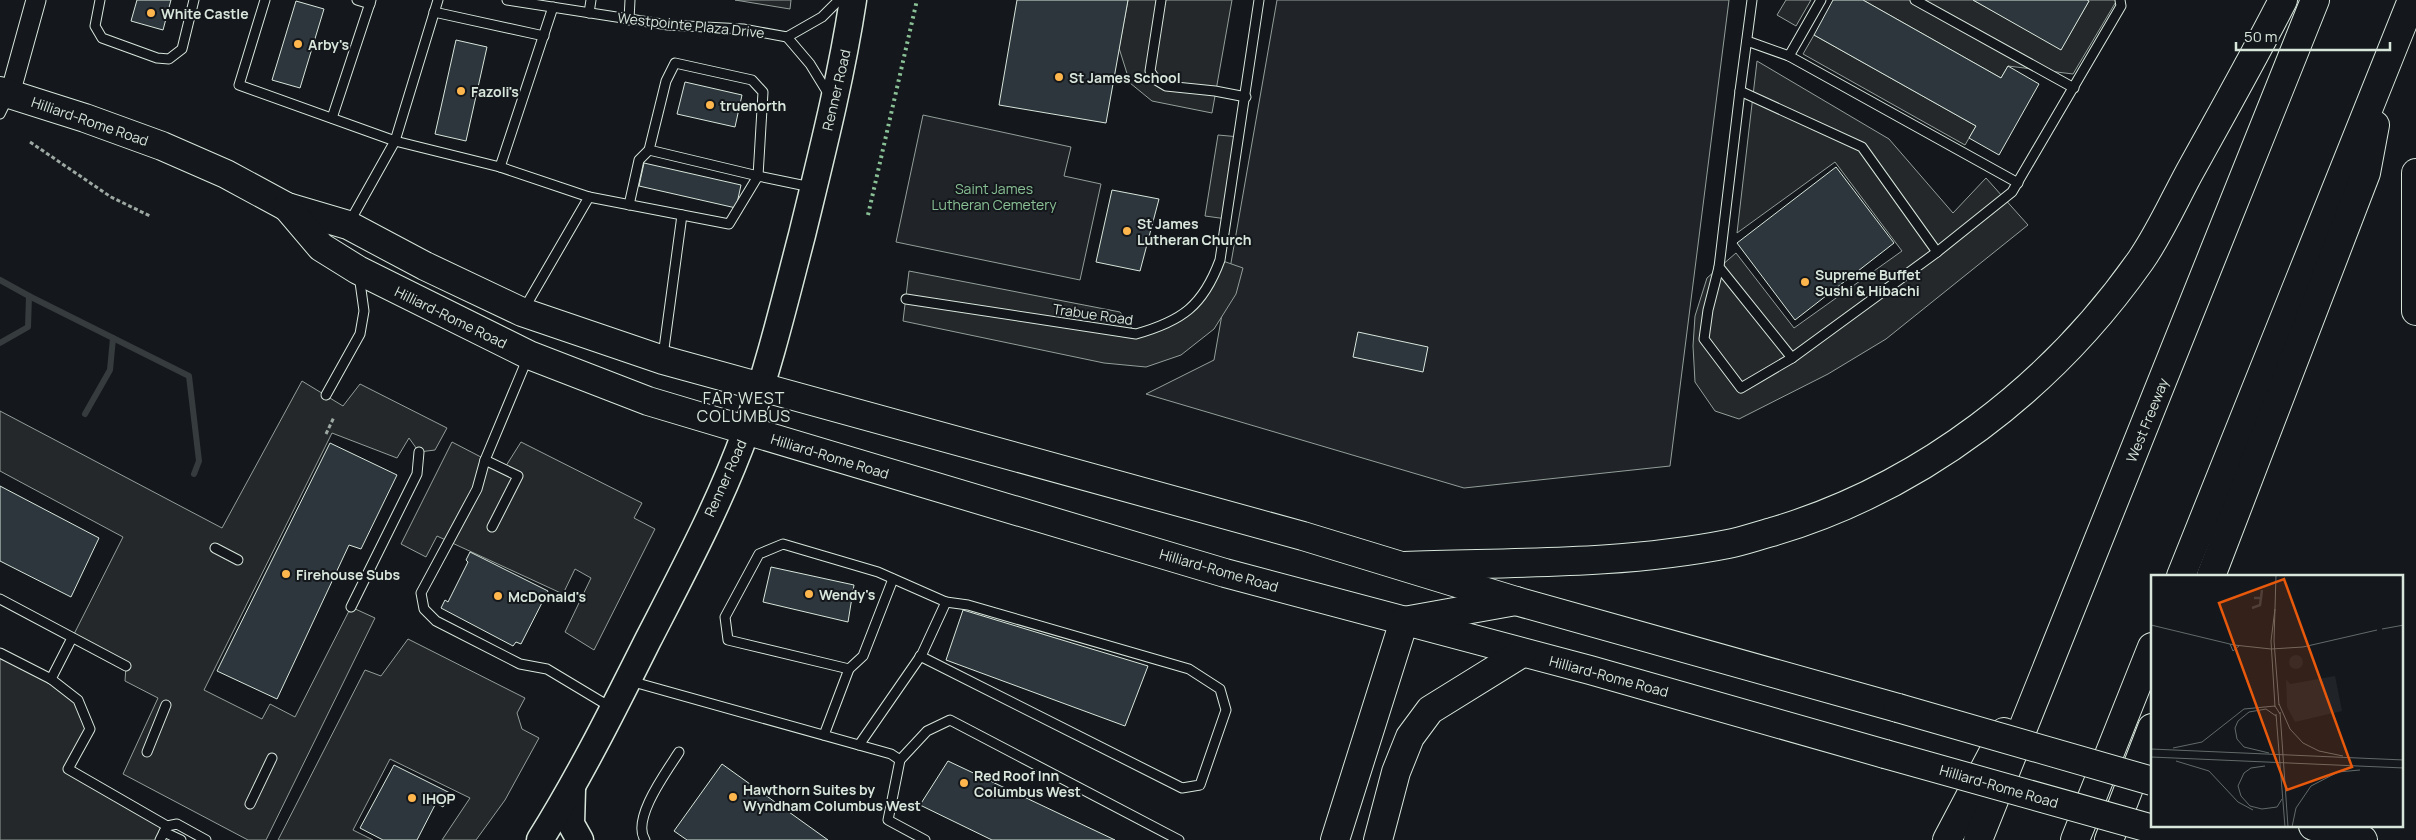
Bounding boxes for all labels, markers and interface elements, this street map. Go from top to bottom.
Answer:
place label: White Castle [161,4,249,23]
marker: White Castle [145,7,157,19]
street label: Westpointe Plaza Drive [617,8,765,42]
scale bar [2236,20,2390,52]
text: 50 m [2244,26,2278,47]
place label: Arby's [308,35,349,54]
marker: Arby's [292,38,304,50]
street label: Renner Road [817,48,855,132]
place label: St James School [1069,68,1181,87]
marker: St James School [1053,71,1065,83]
place label: Fazoli's [471,82,519,101]
marker: Fazoli's [455,85,467,97]
street label: Hilliard-Rome Road [29,92,151,150]
place label: truenorth [720,96,786,115]
marker: truenorth [704,99,716,111]
park label: Saint James Lutheran Cemetery [931,179,1057,214]
place label: St James Lutheran Church [1137,214,1252,249]
marker: St James Lutheran Church [1121,225,1133,237]
place label: Supreme Buffet Sushi & Hibachi [1815,265,1921,300]
marker: Supreme Buffet Sushi & Hibachi [1799,276,1811,288]
street label: Hilliard-Rome Road [392,282,510,352]
street label: Trabue Road [1052,299,1134,329]
street label: West Freeway [2121,374,2173,465]
district label: FAR WEST COLUMBUS [697,387,791,427]
street label: Hilliard-Rome Road [769,429,891,483]
street label: Renner Road [700,436,750,520]
street label: Hilliard-Rome Road [1157,544,1281,596]
place label: Firehouse Subs [296,565,401,584]
marker: Firehouse Subs [280,568,292,580]
inset map [2151,575,2404,828]
place label: Wendy's [819,585,876,604]
place label: McDonald's [508,587,586,606]
marker: Wendy's [803,588,815,600]
marker: McDonald's [492,590,504,602]
street label: Hilliard-Rome Road [1547,651,1671,701]
street label: Hilliard-Rome Road [1937,760,2061,812]
place label: Red Roof Inn Columbus West [974,766,1081,801]
marker: Red Roof Inn Columbus West [958,777,970,789]
place label: Hawthorn Suites by Wyndham Columbus West [743,780,921,815]
place label: IHOP [422,789,456,808]
marker: Hawthorn Suites by Wyndham Columbus West [727,791,739,803]
marker: IHOP [406,792,418,804]

